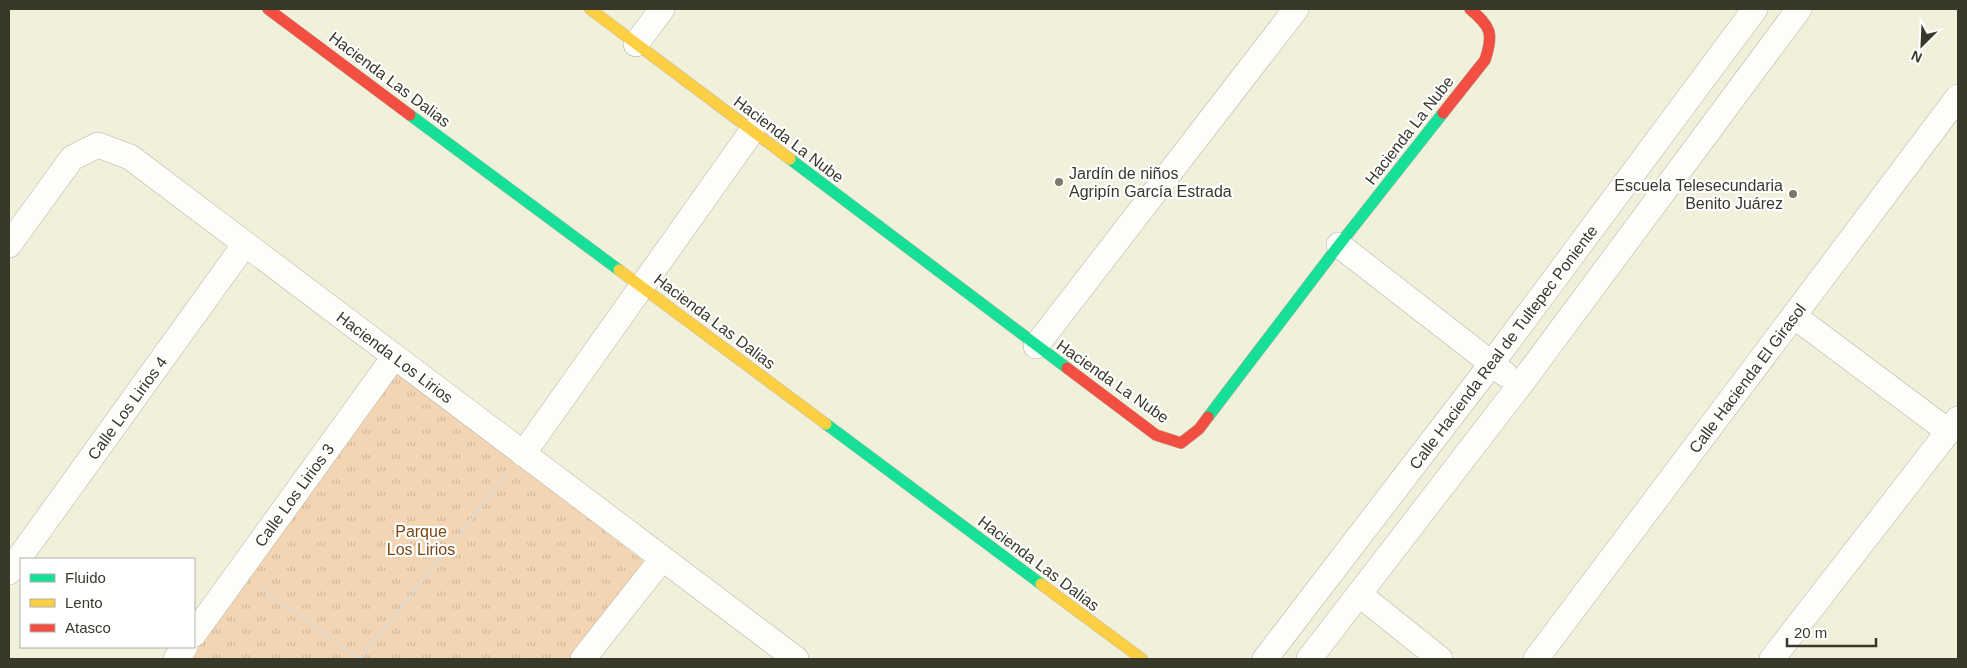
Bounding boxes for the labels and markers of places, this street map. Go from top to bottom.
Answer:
place label: Jardín de niños Agripín García Estrada [1069,165,1232,200]
marker: Jardín de niños Agripín García Estrada [1053,176,1065,188]
place label: Escuela Telesecundaria Benito Juárez [1614,177,1783,212]
marker: Escuela Telesecundaria Benito Juárez [1787,188,1799,200]

